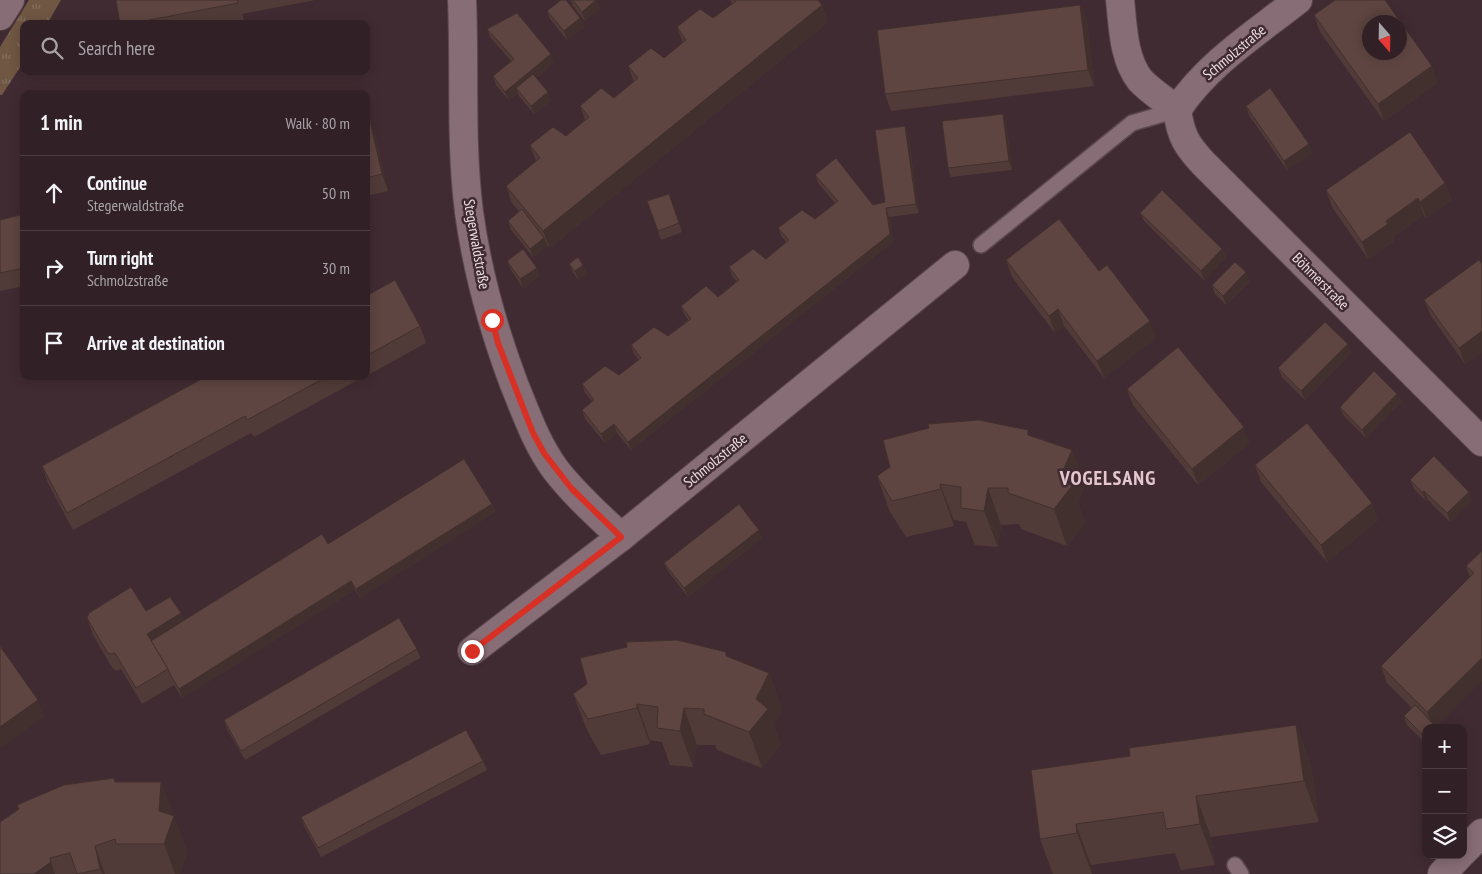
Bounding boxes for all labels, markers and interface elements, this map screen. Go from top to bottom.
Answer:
north arrow [1362,15,1407,60]
search box [20,20,370,75]
street label: Schmolzstraße [1199,20,1269,84]
icon: search [38,34,66,62]
text: Search here [78,36,155,60]
text: 1 min [40,109,82,136]
text: Walk · 80 m [285,113,350,133]
text: Continue [87,171,147,195]
icon: ahead [40,179,68,207]
text: 50 m [322,183,350,203]
text: Stegerwaldstraße [87,195,184,215]
street label: Stegerwaldstraße [460,198,494,290]
text: Turn right [87,246,153,270]
street label: Böhmerstraße [1288,248,1354,314]
icon: right [40,254,68,282]
text: 30 m [322,258,350,278]
text: Schmolzstraße [87,270,168,290]
route start [481,309,504,332]
icon: arrive [40,329,68,357]
text: Arrive at destination [87,331,225,355]
street label: Schmolzstraße [679,429,751,491]
district label: VOGELSANG [1059,465,1156,491]
route end [461,640,484,663]
map controls [1422,724,1467,859]
button: + [1422,724,1467,769]
button: − [1422,769,1467,814]
button: layers [1422,814,1467,859]

